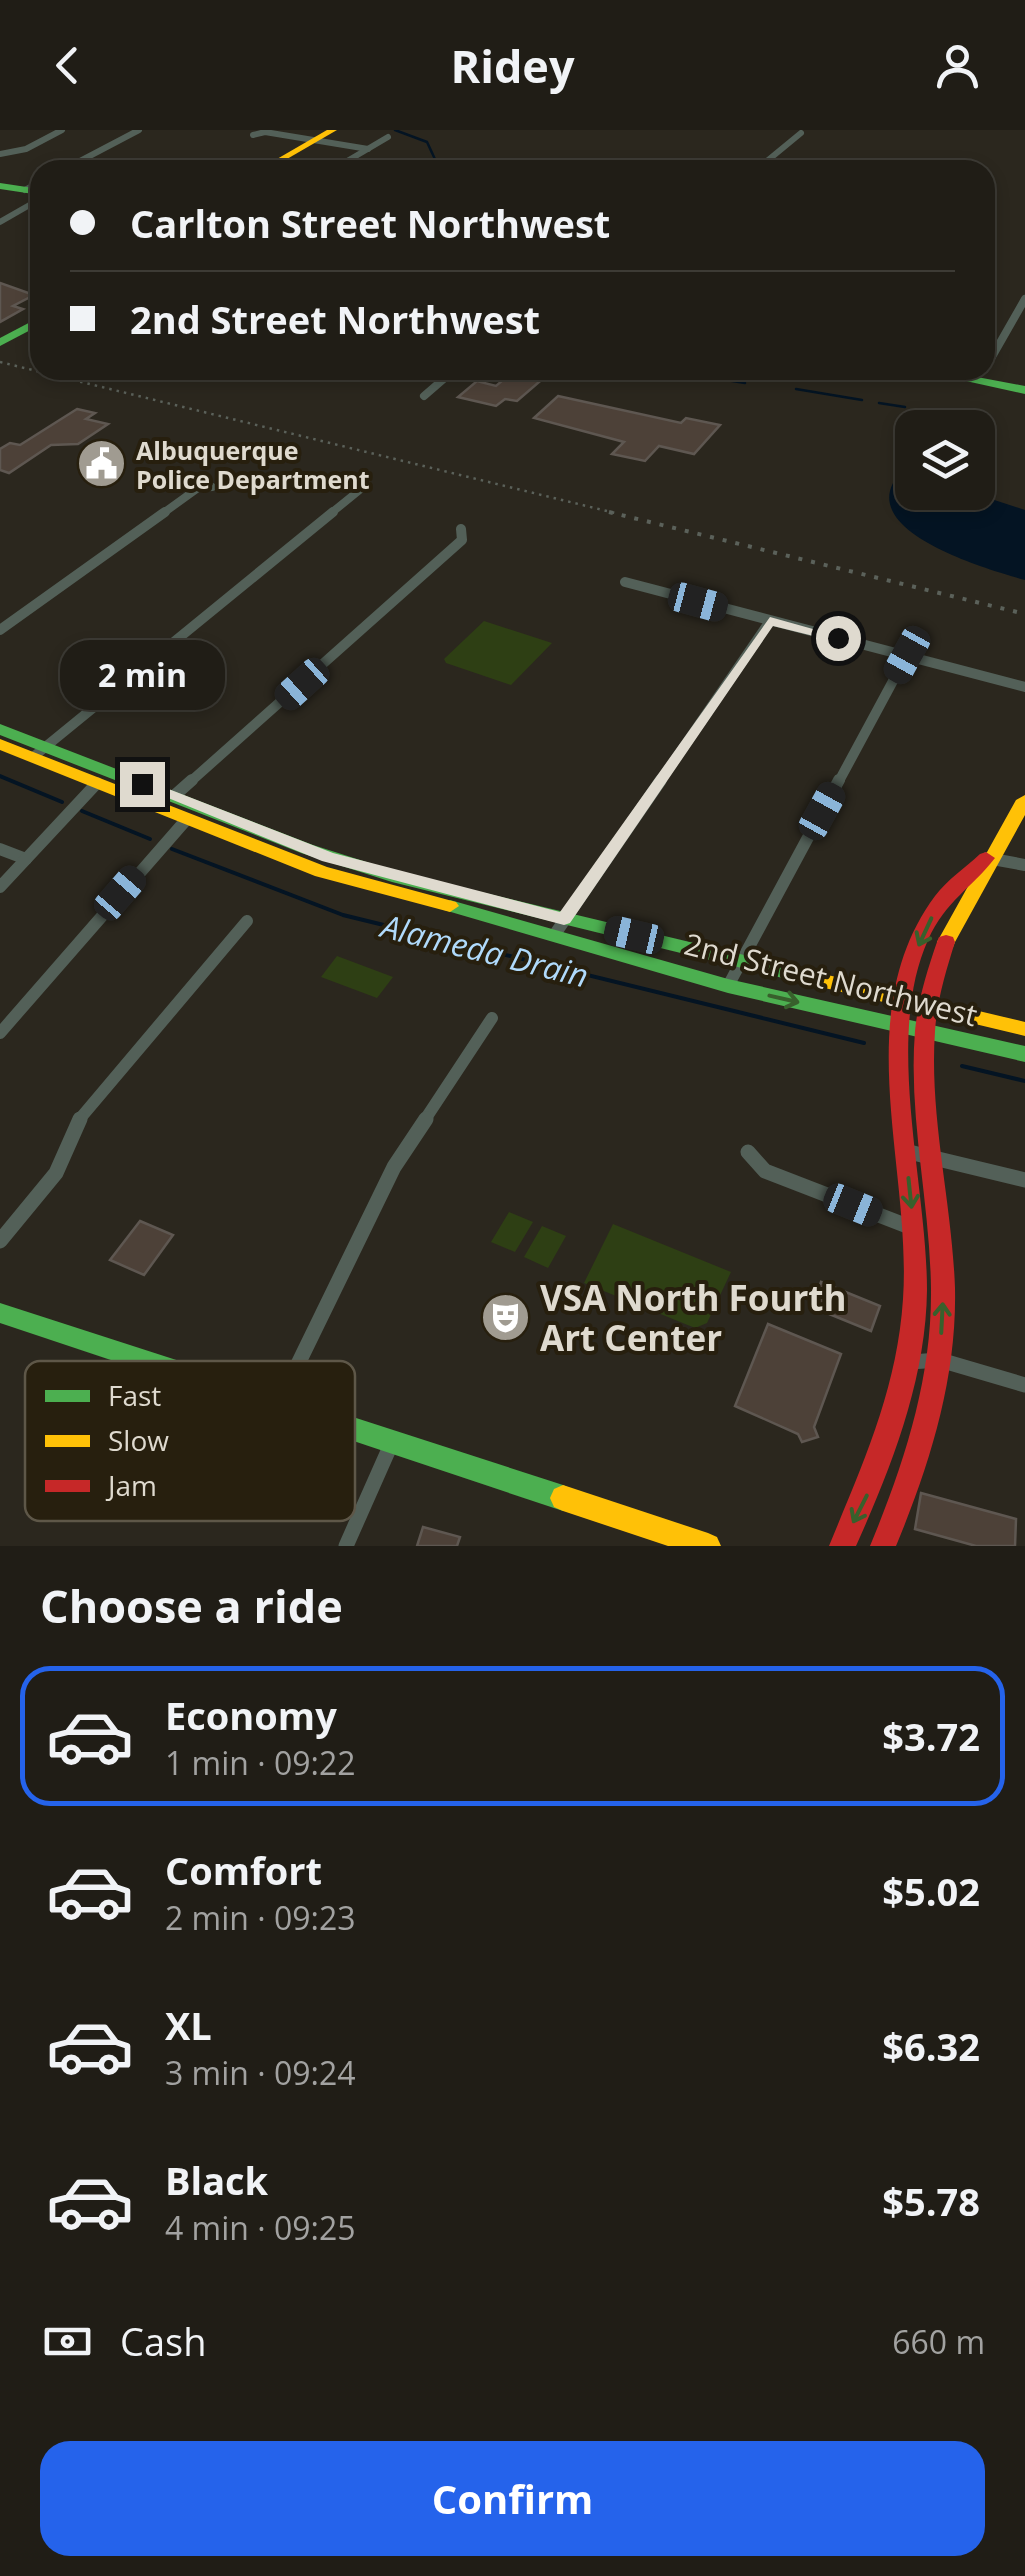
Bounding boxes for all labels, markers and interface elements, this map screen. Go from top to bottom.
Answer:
text: Ridey [450,35,575,96]
icon: back [40,38,95,93]
icon: person [930,38,985,93]
text: Carlton Street Northwest [130,197,610,249]
text: 2nd Street Northwest [130,293,540,345]
map controls [895,410,995,510]
button: layers [895,410,995,510]
place label: Albuquerque Police Department [136,433,370,496]
public building icon: Albuquerque Police Department [75,438,127,490]
car [665,580,731,624]
route start [816,616,861,661]
car [879,621,935,689]
callout: 2 min [59,639,224,709]
text: 2 min [98,653,187,696]
car [270,653,334,715]
route end [120,762,165,807]
car [794,777,850,845]
car [89,861,151,925]
water label: Alameda Drain [375,903,593,996]
car [601,914,667,956]
one-way arrow [915,916,934,946]
street label: 2nd Street Northwest [680,923,982,1035]
one-way arrow [767,991,799,1009]
one-way arrow [900,1176,919,1209]
car [820,1180,886,1230]
place label: VSA North Fourth Art Center [540,1274,847,1361]
theatre icon: VSA North Fourth Art Center [479,1291,531,1343]
one-way arrow [933,1303,952,1335]
legend [25,1361,355,1521]
text: Fast [108,1376,161,1414]
text: Slow [108,1421,169,1459]
text: Jam [105,1466,157,1504]
one-way arrow [850,1494,869,1523]
text: Choose a ride [40,1575,343,1636]
text: Economy [165,1689,337,1741]
icon: car [45,1691,135,1781]
text: $3.72 [882,1710,980,1762]
text: 1 min · 09:22 [165,1741,356,1784]
text: Comfort [165,1844,322,1896]
icon: car [45,1846,135,1936]
text: $5.02 [882,1865,980,1917]
text: 2 min · 09:23 [165,1896,356,1939]
text: XL [165,1999,212,2051]
icon: car [45,2001,135,2091]
text: $6.32 [882,2020,980,2072]
text: 3 min · 09:24 [165,2051,356,2094]
text: Black [165,2154,268,2206]
icon: car [45,2156,135,2246]
text: $5.78 [882,2175,980,2227]
text: 4 min · 09:25 [165,2206,356,2249]
icon: cash [40,2314,95,2369]
text: Cash [120,2315,206,2367]
text: 660 m [892,2320,985,2363]
button: Confirm [40,2441,985,2556]

